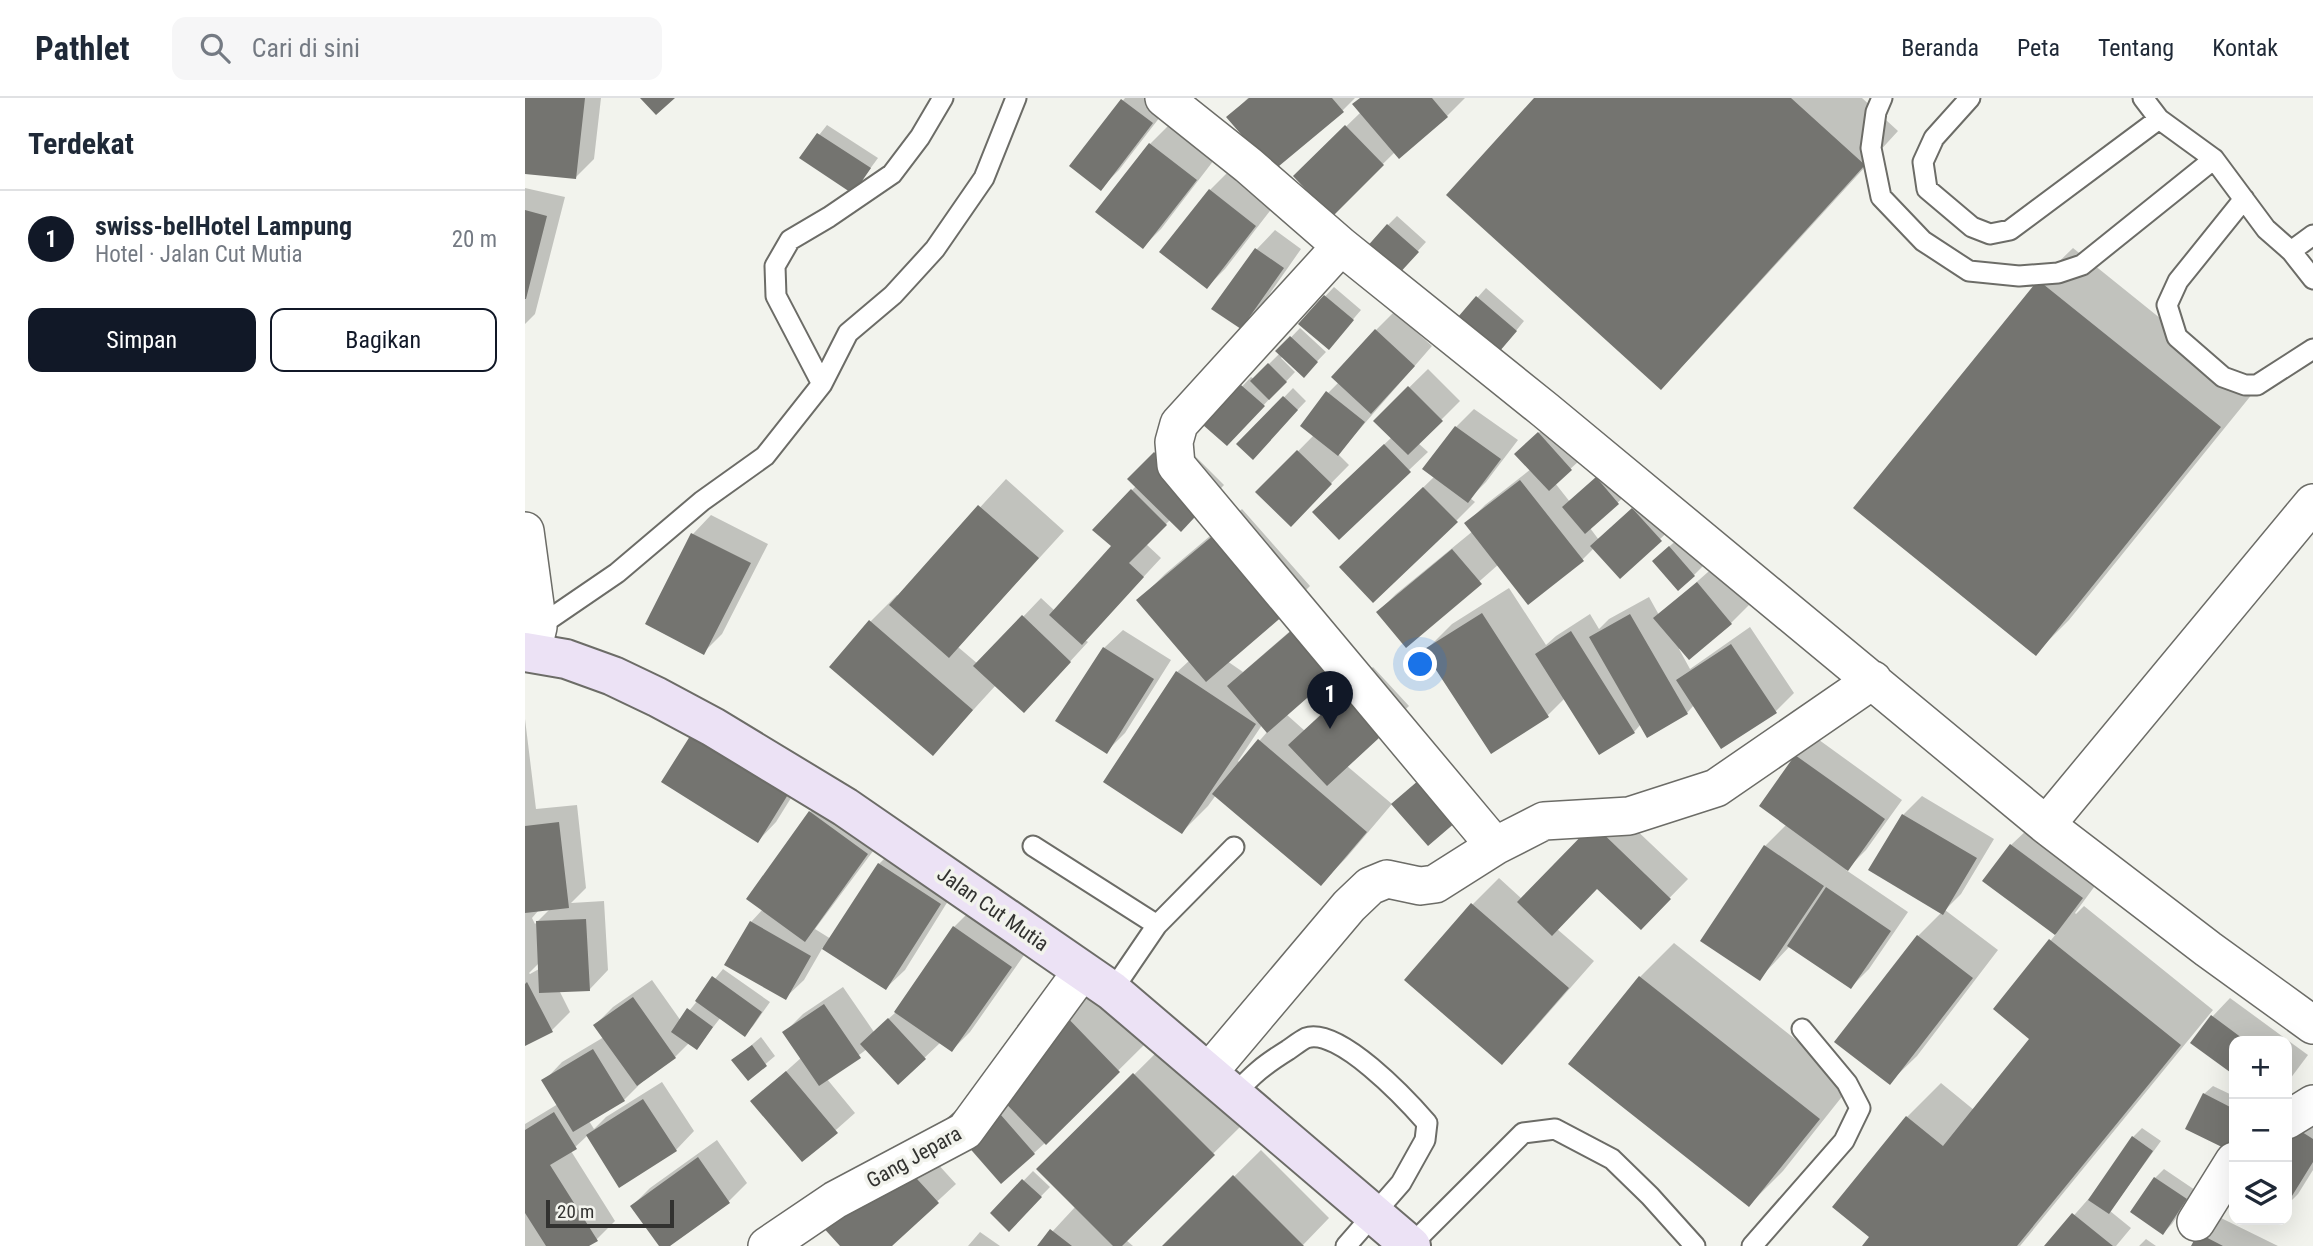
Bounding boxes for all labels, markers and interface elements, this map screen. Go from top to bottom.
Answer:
search box [172,17,662,80]
text: Pathlet [35,29,130,68]
icon: search [196,29,234,67]
text: Cari di sini [252,33,360,63]
text: Beranda [1901,34,1979,62]
text: Peta [2017,34,2060,62]
text: Tentang [2098,34,2174,62]
text: Kontak [2212,34,2278,62]
text: Terdekat [28,126,134,161]
text: swiss-belHotel Lampung [95,211,352,241]
text: 1 [45,226,57,253]
text: 20 m [452,226,497,253]
text: Hotel · Jalan Cut Mutia [95,241,303,268]
button: Simpan [28,308,256,372]
button: Bagikan [270,308,497,372]
your location [1403,647,1437,681]
pin: 1 [1307,671,1353,729]
street label: Jalan Cut Mutia [933,862,1053,956]
map controls [2229,1036,2292,1225]
button: + [2229,1036,2292,1099]
button: − [2229,1099,2292,1162]
street label: Gang Jepara [863,1121,965,1193]
button: layers [2229,1162,2292,1225]
scale bar [546,1197,674,1229]
text: 20 m [557,1200,594,1223]

